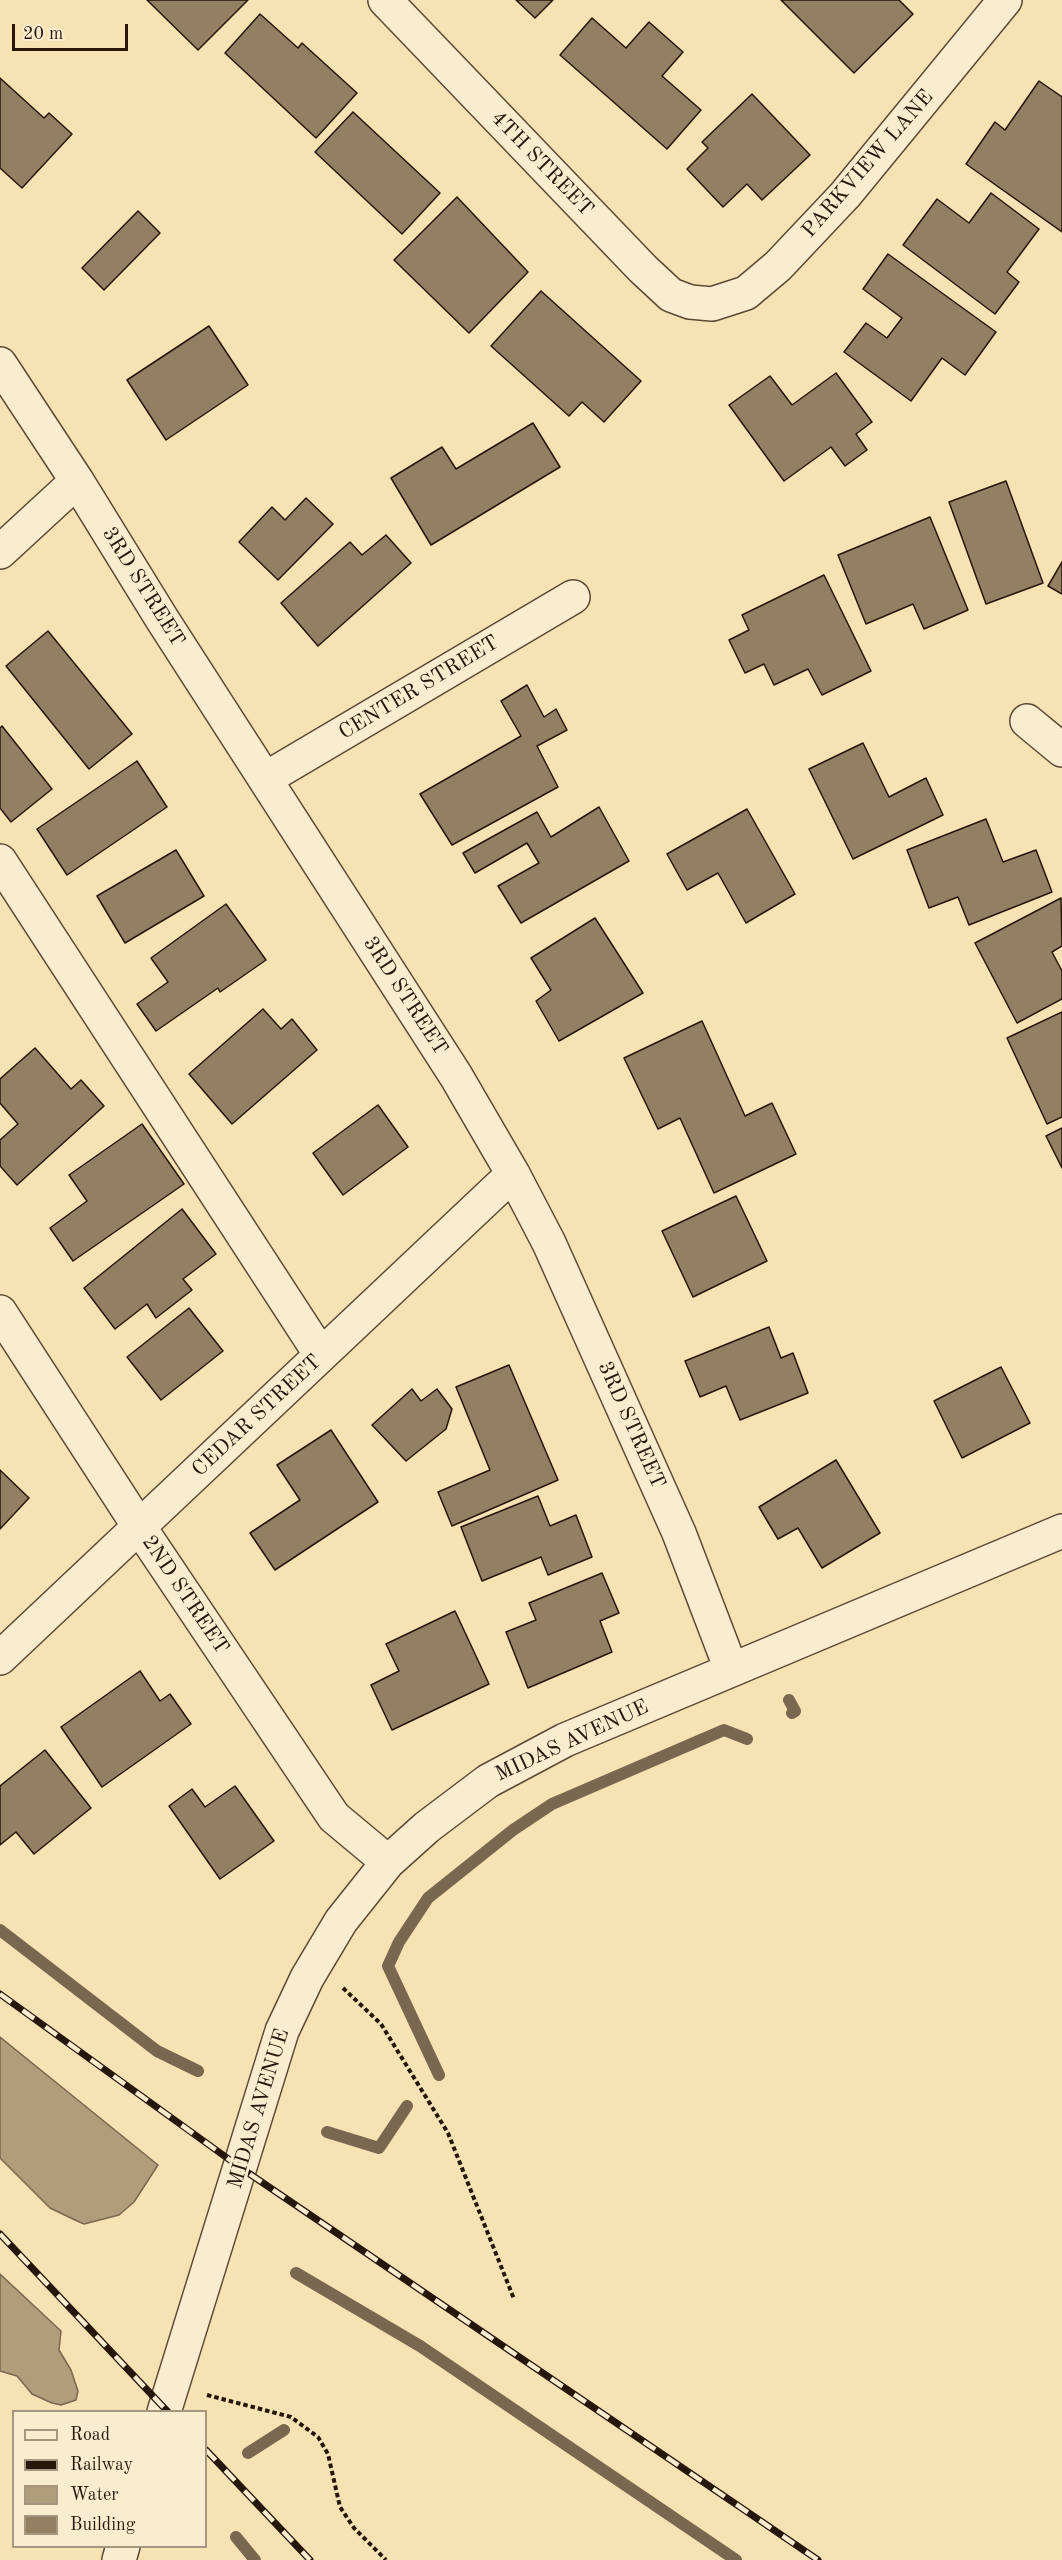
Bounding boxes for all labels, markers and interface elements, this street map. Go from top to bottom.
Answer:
scale bar [15,12,130,50]
text: 20 m [23,25,63,43]
street label: PARKVIEW LANE [797,85,939,243]
street label: 4TH STREET [485,106,599,222]
street label: 3RD STREET [96,522,190,652]
street label: CENTER STREET [334,630,504,746]
street label: 3RD STREET [357,932,453,1060]
street label: CEDAR STREET [187,1350,327,1482]
street label: 3RD STREET [592,1358,670,1492]
street label: 2ND STREET [136,1531,234,1659]
street label: MIDAS AVENUE [491,1694,653,1788]
street label: MIDAS AVENUE [223,2026,295,2192]
legend [12,2410,207,2548]
text: Road [70,2426,110,2444]
text: Railway [70,2456,133,2474]
text: Water [70,2486,119,2504]
text: Building [70,2516,135,2534]

